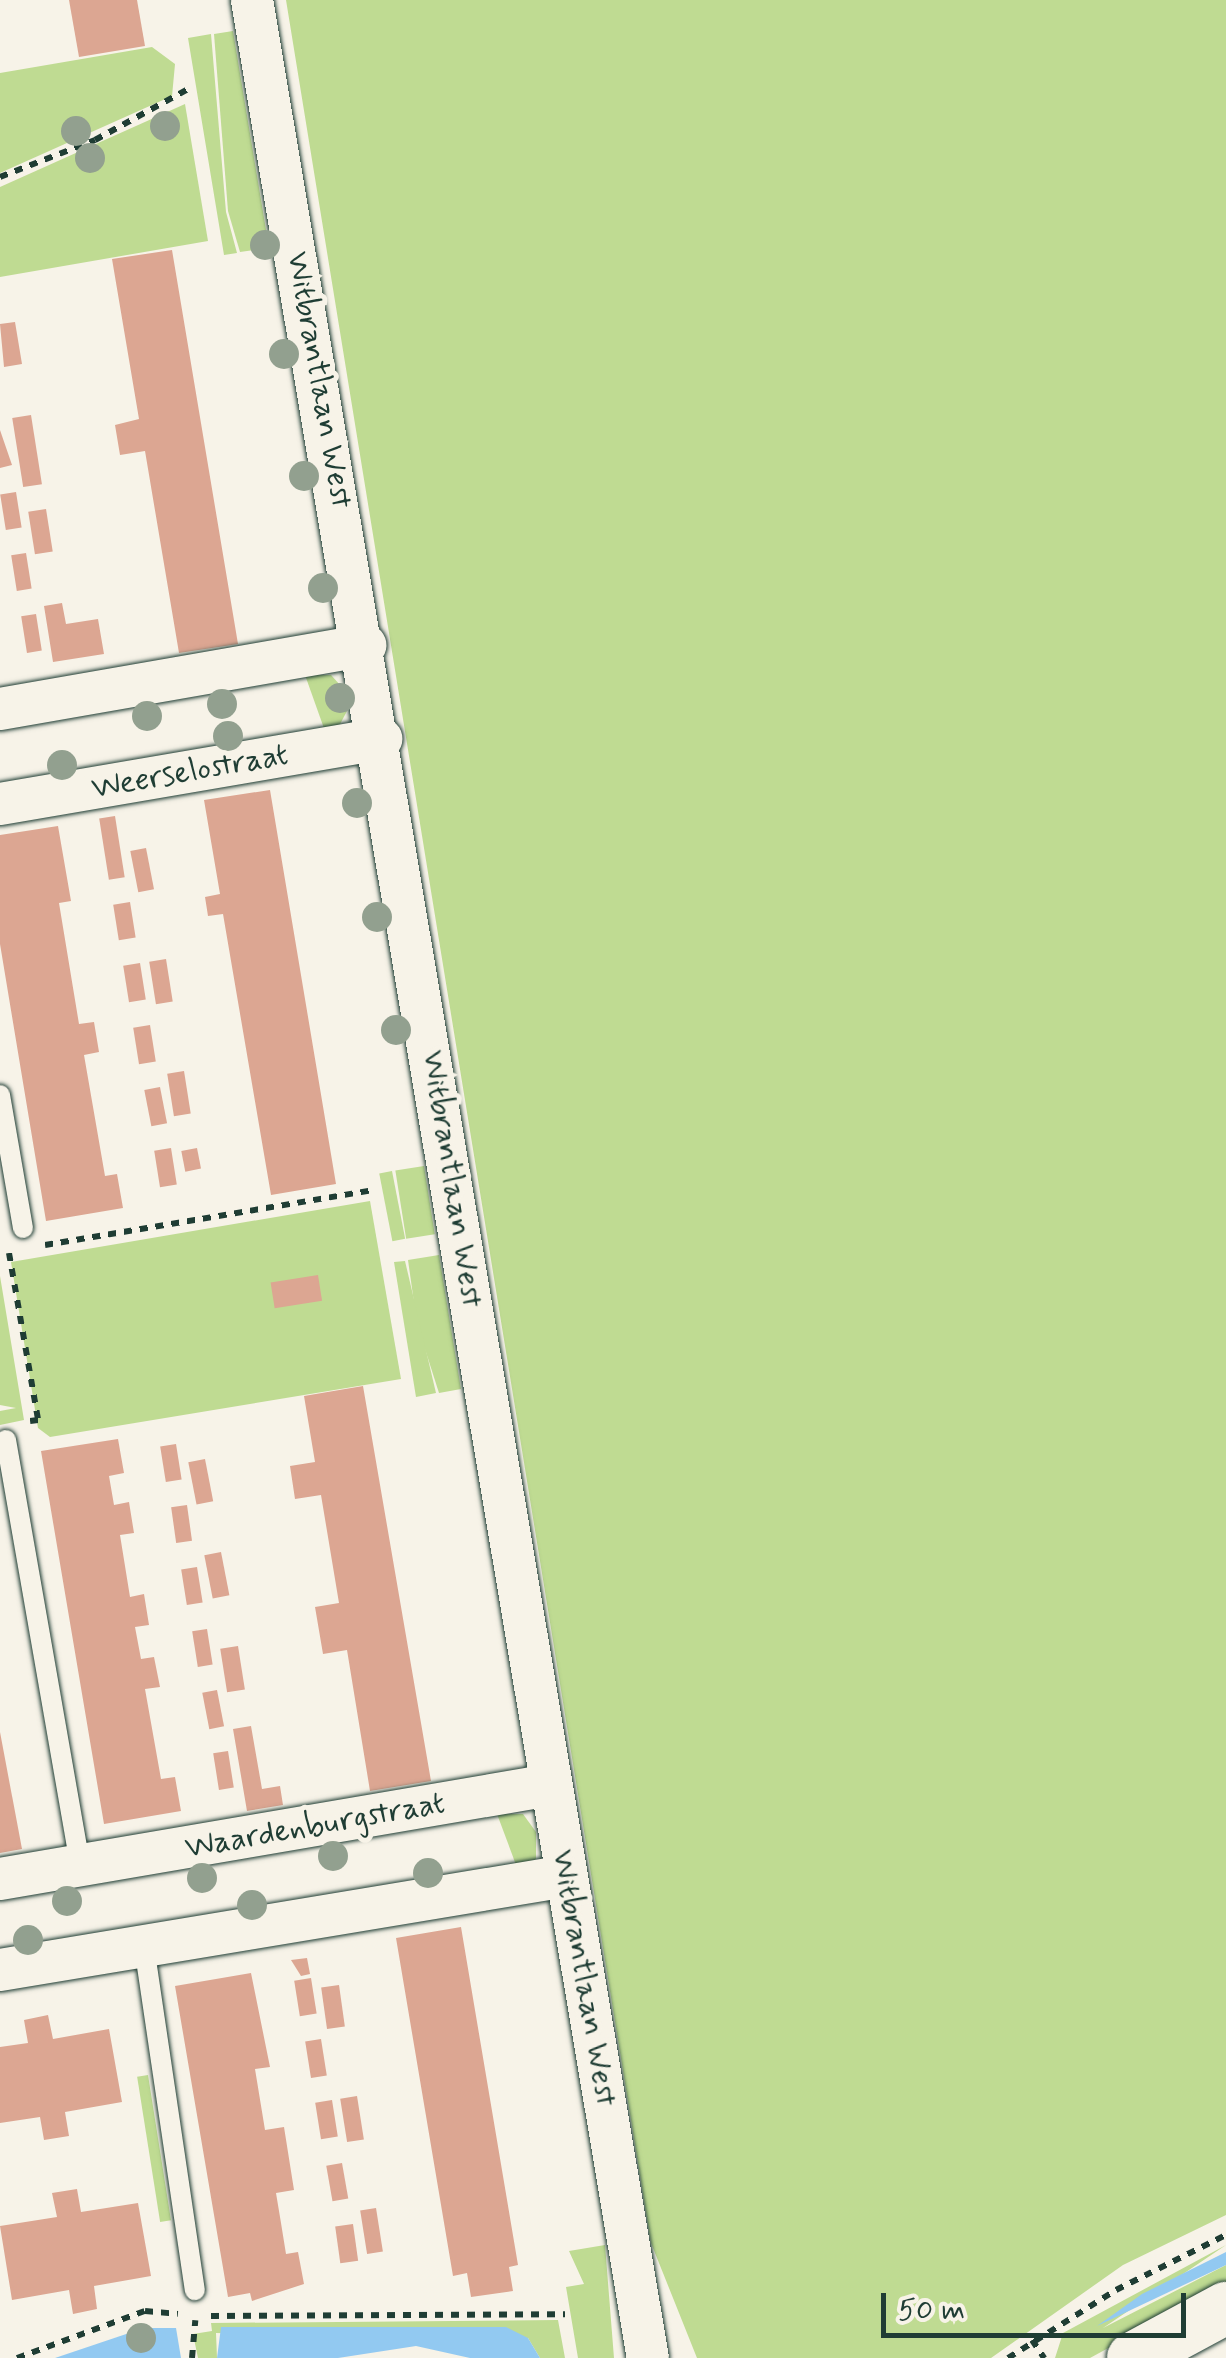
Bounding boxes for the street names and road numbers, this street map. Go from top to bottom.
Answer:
street label: Witbrantlaan West [277,248,361,512]
street label: Weerselostraat [89,736,291,808]
street label: Witbrantlaan West [413,1047,491,1311]
street label: Waardenburgstraat [182,1784,448,1868]
street label: Witbrantlaan West [542,1846,626,2110]

